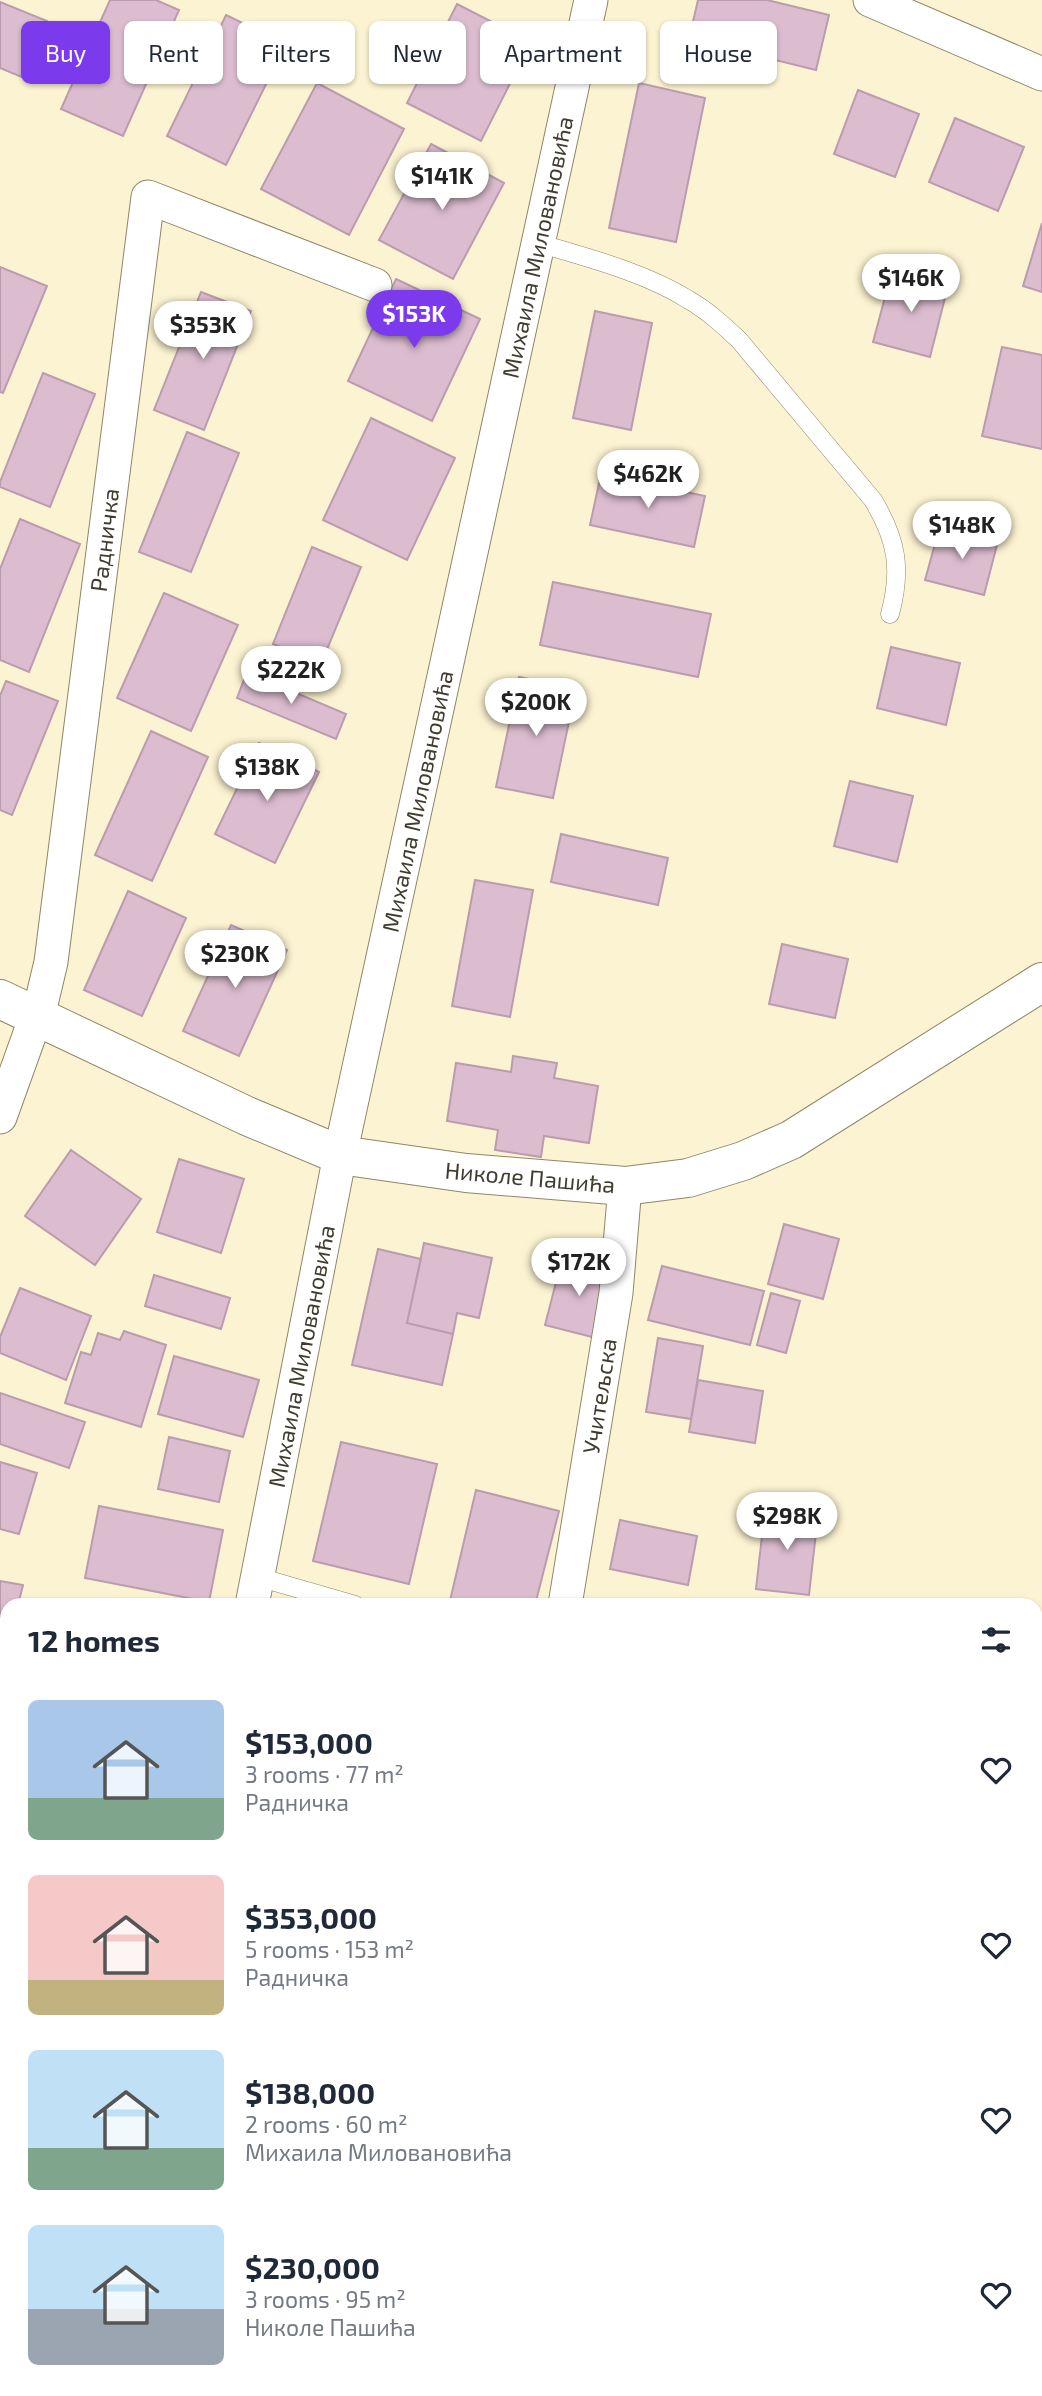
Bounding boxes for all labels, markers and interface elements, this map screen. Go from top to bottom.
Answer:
chip: Buy [21,21,110,84]
chip: Rent [124,21,223,84]
chip: Filters [237,21,355,84]
chip: New [369,21,466,84]
chip: Apartment [480,21,646,84]
chip: House [660,21,777,84]
street label: Михаила Миловановића [496,114,578,380]
pin: $141K [393,152,491,212]
text: $141K [411,161,473,189]
pin: $146K [862,254,960,314]
text: $146K [878,263,944,291]
pin: $153K [365,290,463,350]
text: $153K [382,299,446,327]
pin: $353K [154,302,252,361]
text: $353K [170,310,236,338]
pin: $462K [599,450,697,510]
text: $462K [613,459,683,487]
street label: Радничка [84,487,124,593]
pin: $148K [913,502,1011,561]
text: $148K [929,510,995,538]
pin: $222K [242,646,340,706]
text: $222K [257,655,325,683]
street label: Михаила Миловановића [376,668,458,934]
pin: $200K [487,678,585,738]
text: $200K [501,687,571,715]
pin: $138K [218,744,316,803]
text: $138K [234,752,300,780]
pin: $230K [186,930,284,990]
text: $230K [201,939,269,967]
street label: Николе Пашића [444,1156,616,1198]
street label: Михаила Миловановића [262,1222,340,1490]
pin: $172K [530,1238,628,1298]
text: $172K [547,1247,611,1275]
street label: Учитељска [576,1336,622,1456]
pin: $298K [738,1492,836,1552]
text: $298K [752,1501,822,1529]
icon: filters [977,1621,1015,1659]
text: 12 homes [28,1622,160,1658]
text: $153,000 [245,1724,373,1760]
icon: home [84,1728,168,1812]
icon: heart [977,1751,1015,1789]
text: 3 rooms · 77 m² [245,1760,404,1788]
text: Радничка [245,1788,349,1816]
text: $353,000 [245,1899,377,1935]
icon: home [84,1903,168,1987]
icon: heart [977,1926,1015,1964]
text: 5 rooms · 153 m² [245,1935,414,1963]
text: Радничка [245,1963,349,1991]
text: $138,000 [245,2074,375,2110]
icon: home [84,2078,168,2162]
icon: heart [977,2101,1015,2139]
text: 2 rooms · 60 m² [245,2110,407,2138]
text: Михаила Миловановића [245,2138,512,2166]
text: $230,000 [245,2249,380,2285]
icon: home [84,2253,168,2337]
icon: heart [977,2276,1015,2314]
text: 3 rooms · 95 m² [245,2285,406,2313]
text: Николе Пашића [245,2313,416,2341]

